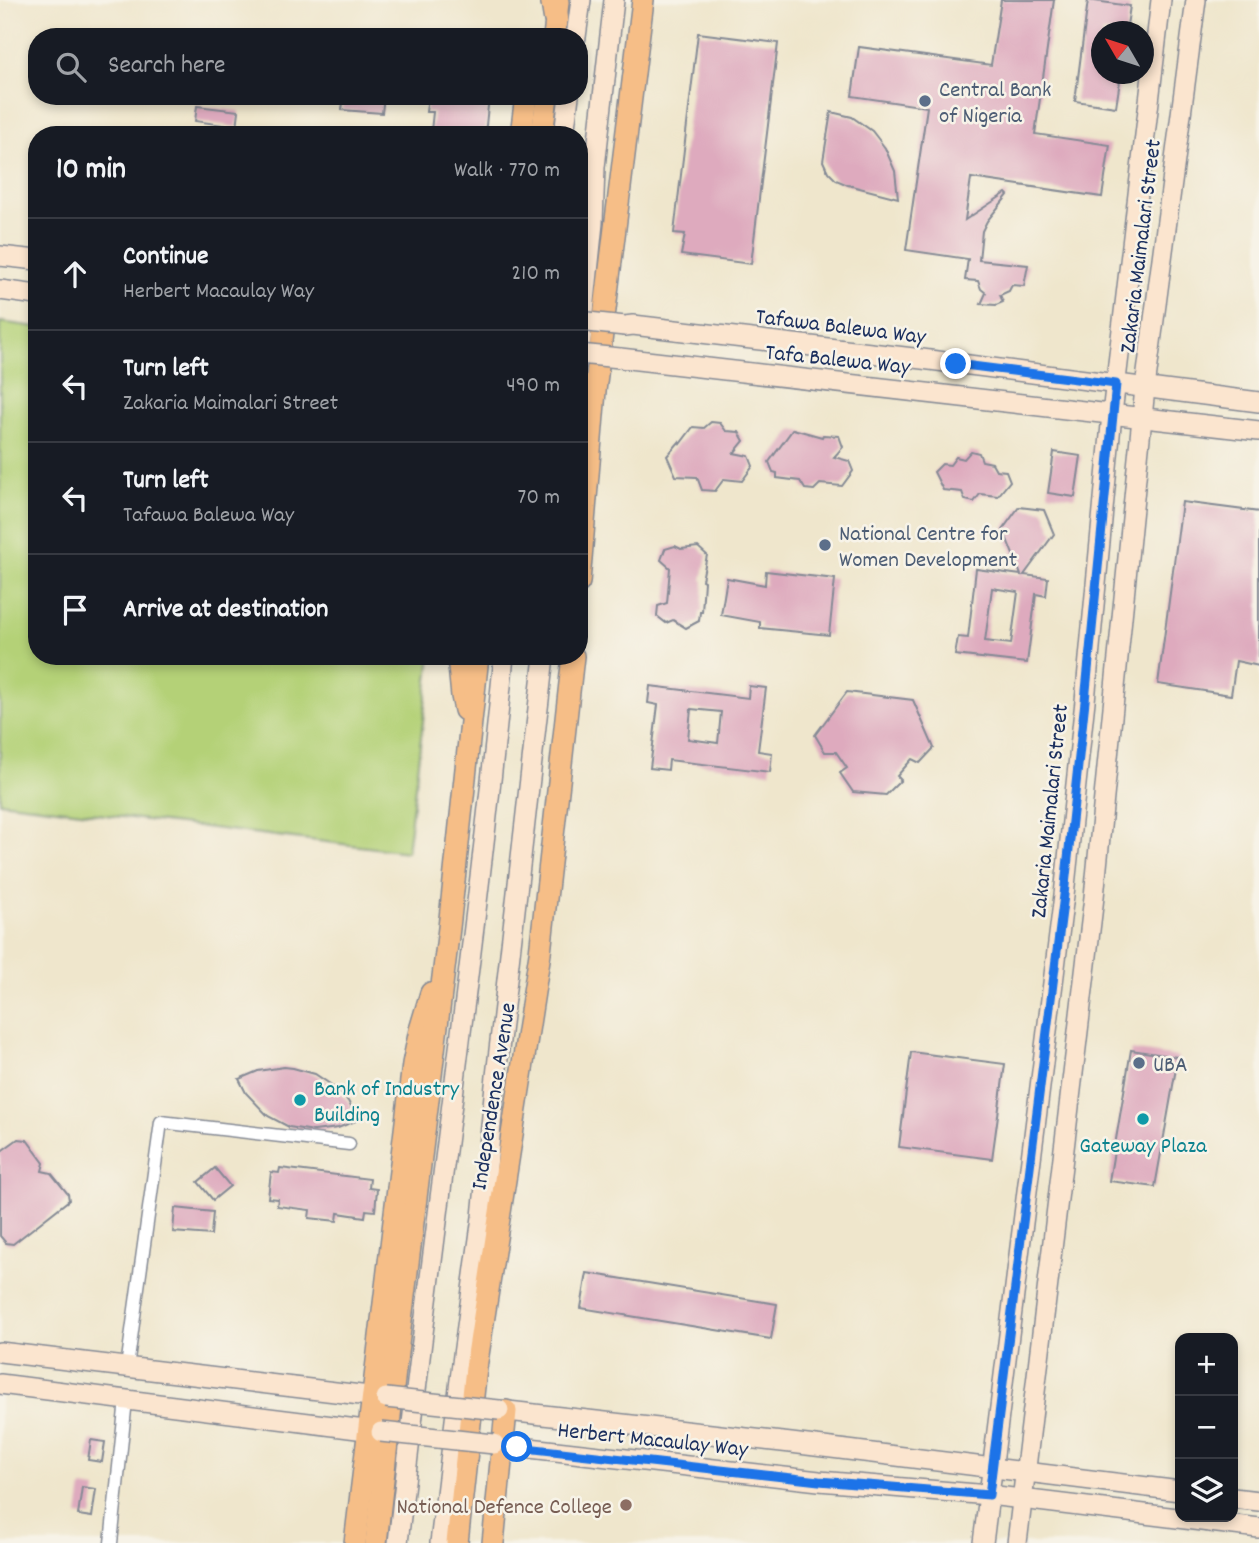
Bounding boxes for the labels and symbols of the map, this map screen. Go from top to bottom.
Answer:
north arrow [1091,21,1154,84]
place label: Central Bank of Nigeria [939,75,1051,134]
marker: Central Bank of Nigeria [917,93,933,109]
street label: Zakaria Maimalari Street [1113,138,1172,355]
street label: Tafawa Balewa Way [754,302,928,355]
street label: Tafa Balewa Way [764,337,912,386]
route end [940,348,971,379]
place label: National Centre for Women Development [839,519,1017,578]
marker: National Centre for Women Development [817,537,833,553]
street label: Zakaria Maimalari Street [1024,703,1079,920]
street label: Independence Avenue [464,1001,527,1193]
place label: UBA [1153,1050,1188,1083]
marker: UBA [1131,1055,1147,1071]
place label: Bank of Industry Building [314,1074,460,1133]
marker: Bank of Industry Building [292,1092,308,1108]
marker: Gateway Plaza [1135,1111,1151,1127]
place label: Gateway Plaza [1079,1131,1208,1164]
street label: Herbert Macaulay Way [556,1415,750,1468]
route start [501,1431,532,1462]
place label: National Defence College [396,1492,612,1525]
marker: National Defence College [618,1497,634,1513]

